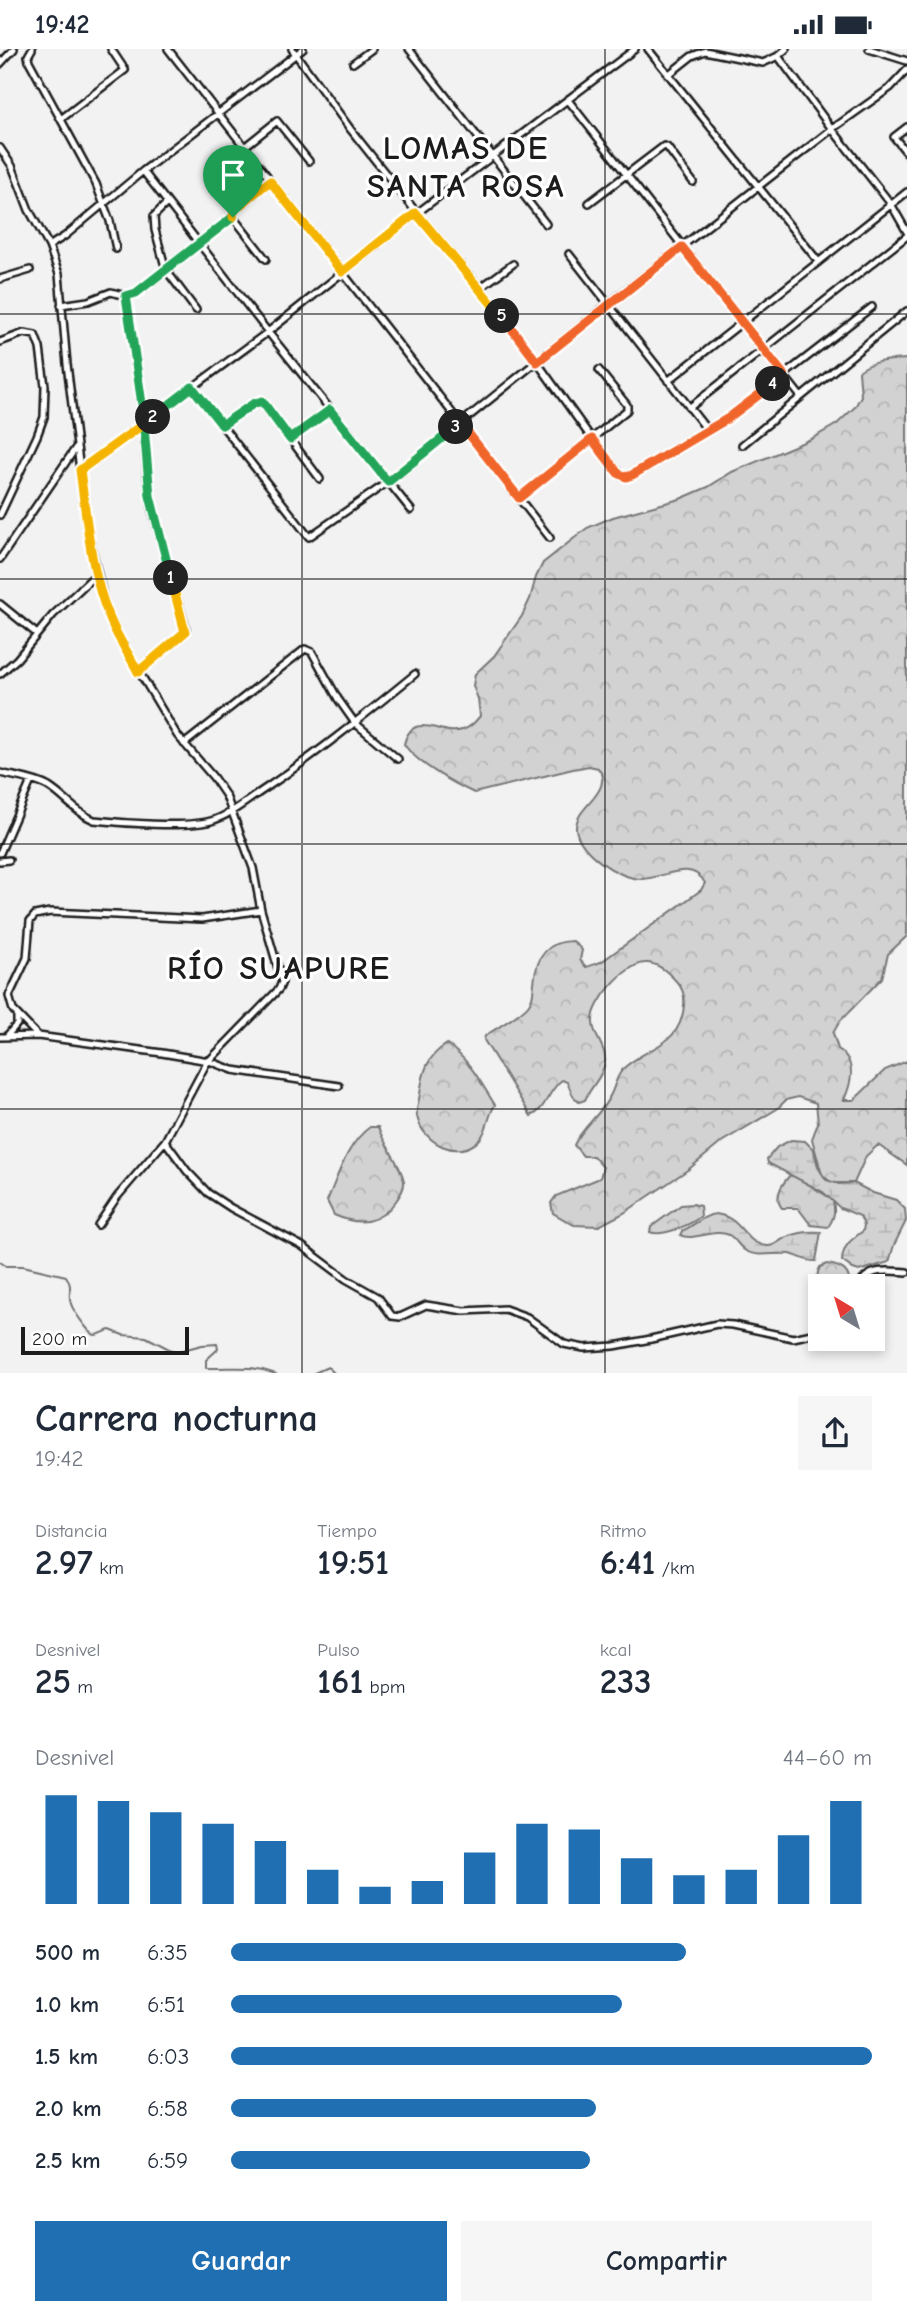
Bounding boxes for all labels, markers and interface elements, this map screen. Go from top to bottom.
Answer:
text: 19:42 [35,10,89,40]
district label: LOMAS DE SANTA ROSA [367,129,565,205]
pin [203,145,263,217]
icon: arrive [214,156,252,194]
pin: 5 [484,299,520,333]
text: 5 [496,304,507,326]
pin: 4 [756,367,790,401]
text: 4 [768,372,777,394]
pin: 2 [136,399,170,435]
text: 2 [148,405,157,427]
pin: 3 [438,409,474,445]
text: 3 [451,415,460,437]
pin: 1 [154,561,188,595]
text: 1 [167,566,174,588]
district label: RÍO SUAPURE [167,949,391,987]
north arrow [808,1274,886,1351]
map controls [808,1274,885,1351]
scale bar [21,1325,189,1356]
text: 200 m [32,1328,87,1350]
button: share [798,1396,872,1470]
text: Carrera nocturna [35,1397,318,1441]
text: 19:42 [35,1445,84,1472]
text: Distancia [35,1520,108,1542]
text: Tiempo [317,1520,377,1542]
text: Ritmo [600,1520,647,1542]
text: 2.97 [35,1542,93,1583]
text: 19:51 [317,1542,389,1583]
text: 6:41 [600,1542,655,1583]
text: km [93,1557,124,1579]
text: /km [655,1557,695,1579]
text: Desnivel [35,1639,100,1661]
text: Pulso [317,1639,360,1661]
text: kcal [600,1639,632,1661]
text: 25 [35,1661,71,1702]
text: 161 [317,1661,363,1702]
text: 233 [600,1661,652,1702]
text: m [71,1676,93,1698]
text: bpm [363,1676,405,1698]
text: Desnivel [35,1744,114,1771]
text: 44–60 m [783,1744,872,1771]
text: 500 m [35,1939,100,1966]
text: 6:35 [147,1939,188,1966]
text: 1.0 km [35,1991,99,2018]
text: 6:51 [147,1991,185,2018]
text: 1.5 km [35,2043,98,2070]
text: 6:03 [147,2043,189,2070]
text: 2.0 km [35,2095,101,2122]
text: 6:58 [147,2095,188,2122]
text: 2.5 km [35,2147,101,2174]
text: 6:59 [147,2147,188,2174]
button: Guardar [35,2221,447,2301]
button: Compartir [461,2221,872,2301]

